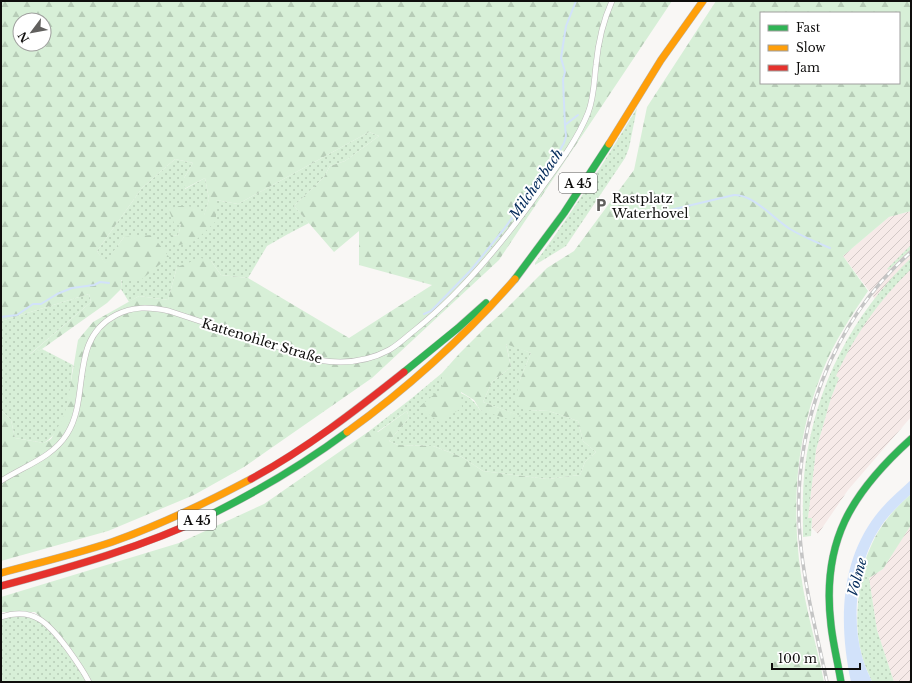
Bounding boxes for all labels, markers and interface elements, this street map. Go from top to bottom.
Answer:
north arrow [12,12,52,52]
legend [760,12,900,84]
text: Fast [796,20,821,35]
text: N [14,29,32,45]
text: Slow [796,40,826,55]
text: Jam [794,60,820,75]
water label: Milchenbach [505,145,567,224]
road number: A 45 [559,173,597,193]
place label: Rastplatz Waterhövel [611,190,688,222]
parking icon: Rastplatz Waterhövel [593,197,609,213]
street label: Kattenohler Straße [200,315,324,367]
road number: A 45 [178,510,216,530]
water label: Volme [843,555,871,598]
scale bar [772,645,860,671]
text: 100 m [778,651,817,666]

